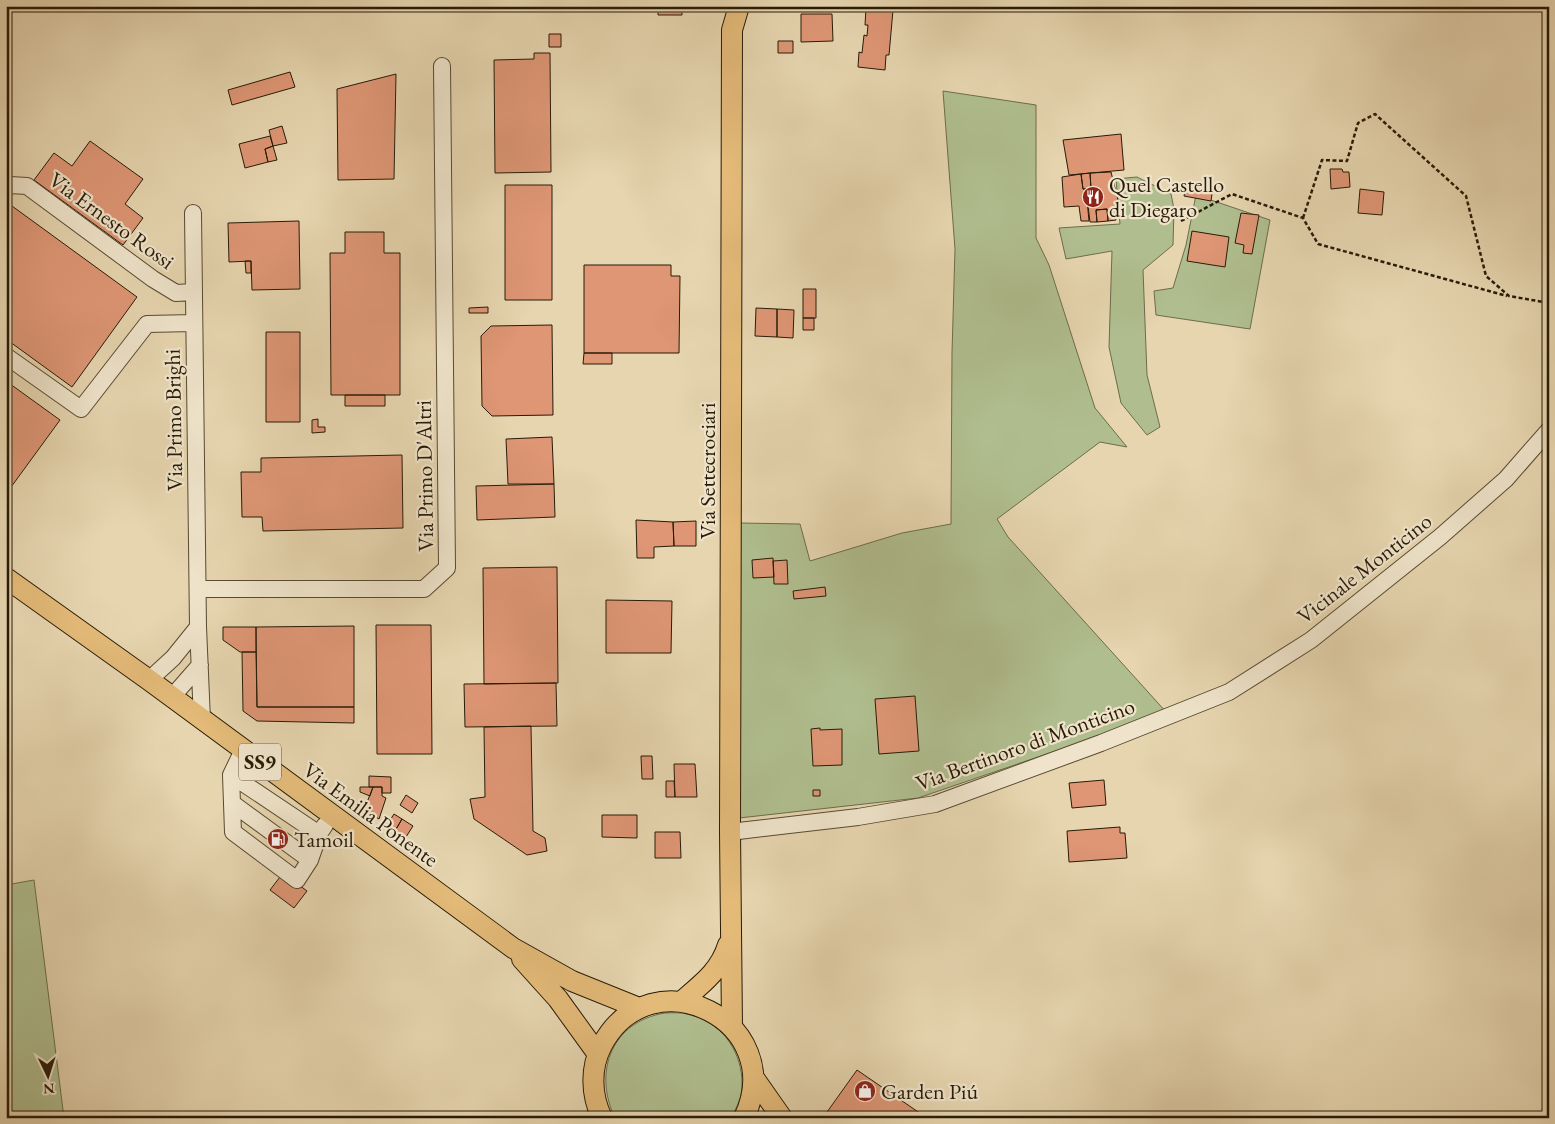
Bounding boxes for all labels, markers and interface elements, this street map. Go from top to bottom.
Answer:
street label: Via Ernesto Rossi [43,165,180,276]
place label: Quel Castello di Diegaro [1109,170,1224,224]
restaurant icon: Quel Castello di Diegaro [1081,185,1105,209]
street label: Via Primo Brighi [158,349,189,491]
street label: Via Primo D'Altri [409,400,440,552]
street label: Via Settecrociari [693,403,722,539]
street label: Vicinale Monticino [1291,506,1438,630]
street label: Via Bertinoro di Monticino [912,691,1139,798]
road number: SS9 [239,744,281,780]
street label: Via Emilia Ponente [297,755,445,874]
place label: Tamoil [294,825,354,854]
fuel station icon: Tamoil [266,827,290,851]
north arrow [22,1052,72,1102]
place label: Garden Piú [881,1077,978,1106]
shop icon: Garden Piú [853,1079,877,1103]
text: N [42,1080,55,1098]

